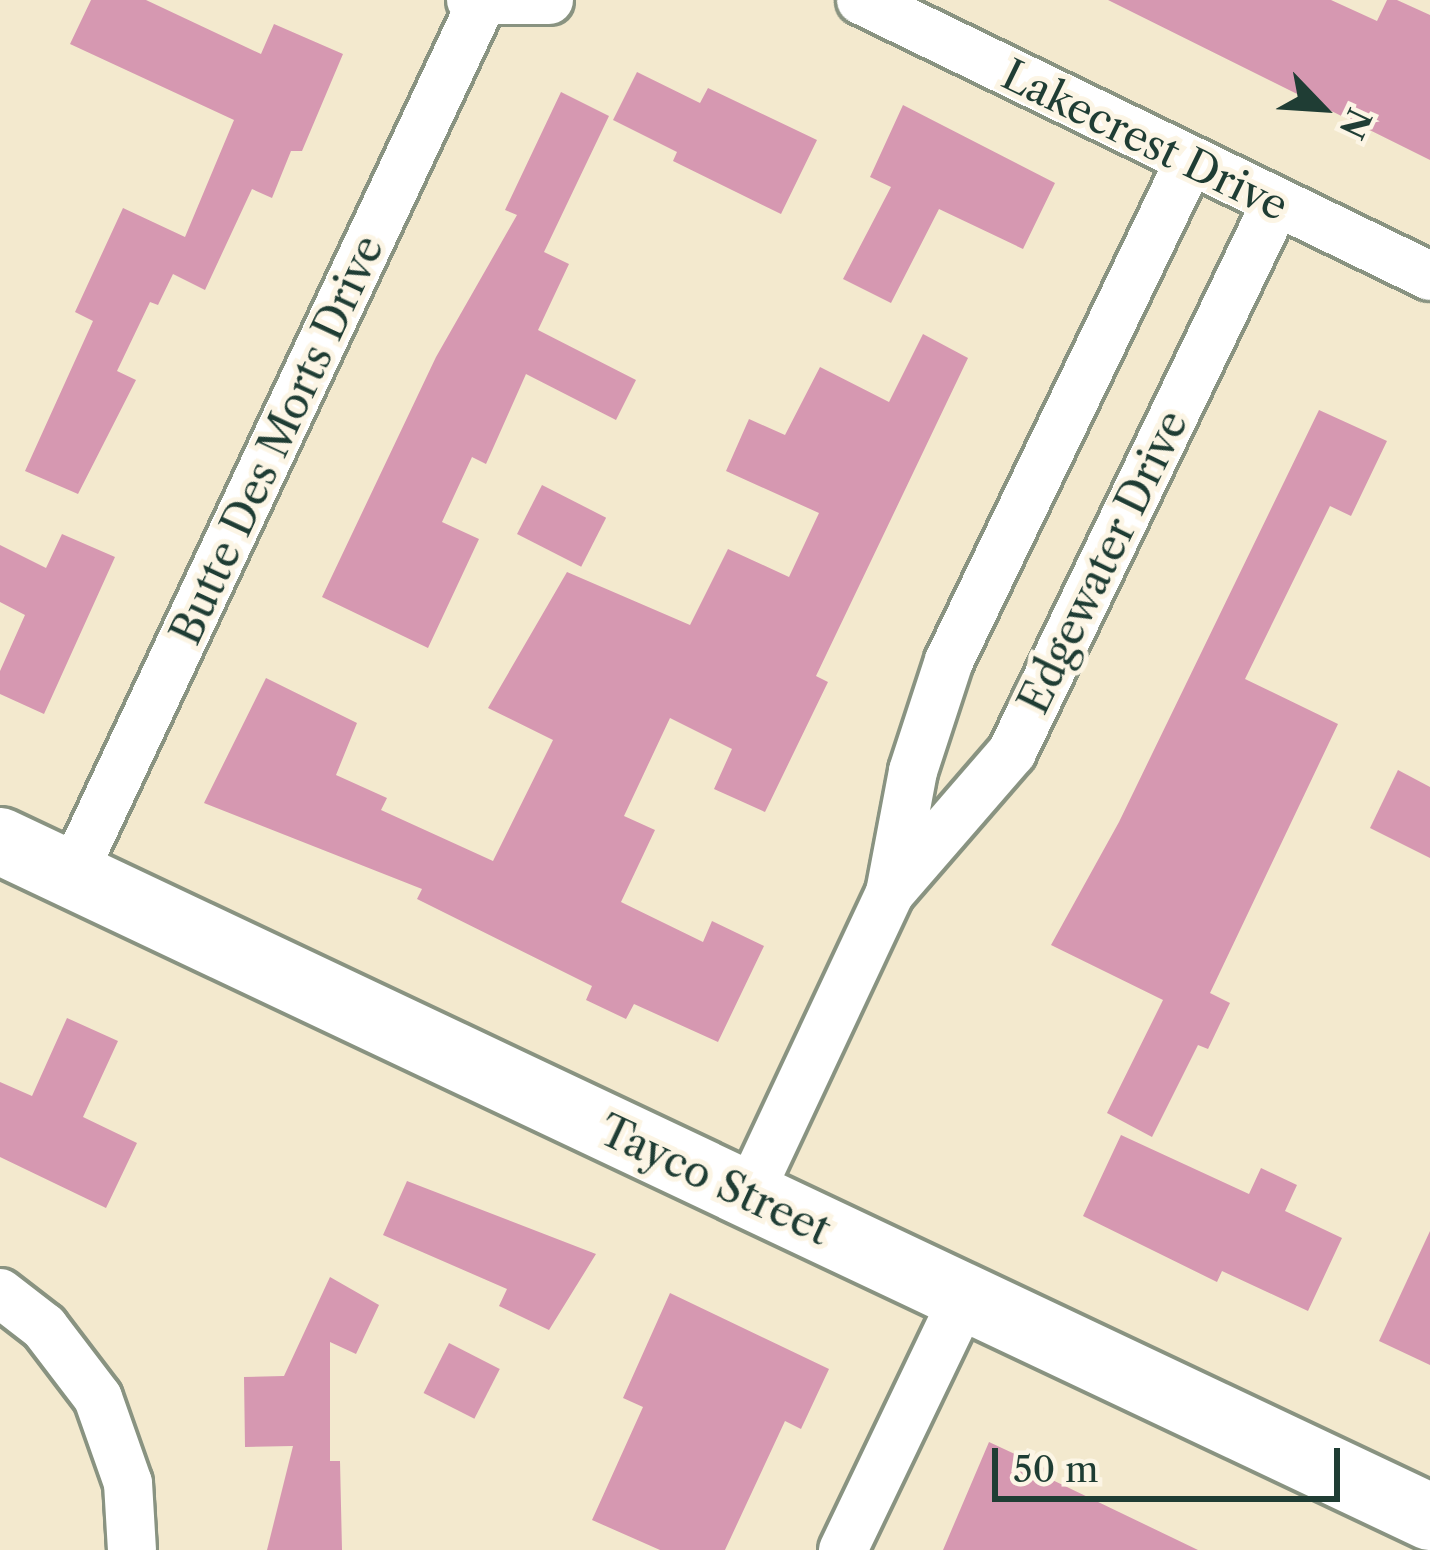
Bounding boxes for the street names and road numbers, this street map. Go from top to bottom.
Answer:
street label: Lakecrest Drive [994,49,1296,231]
street label: Butte Des Morts Drive [160,228,394,652]
street label: Edgewater Drive [1008,402,1198,722]
street label: Tayco Street [592,1105,838,1255]

